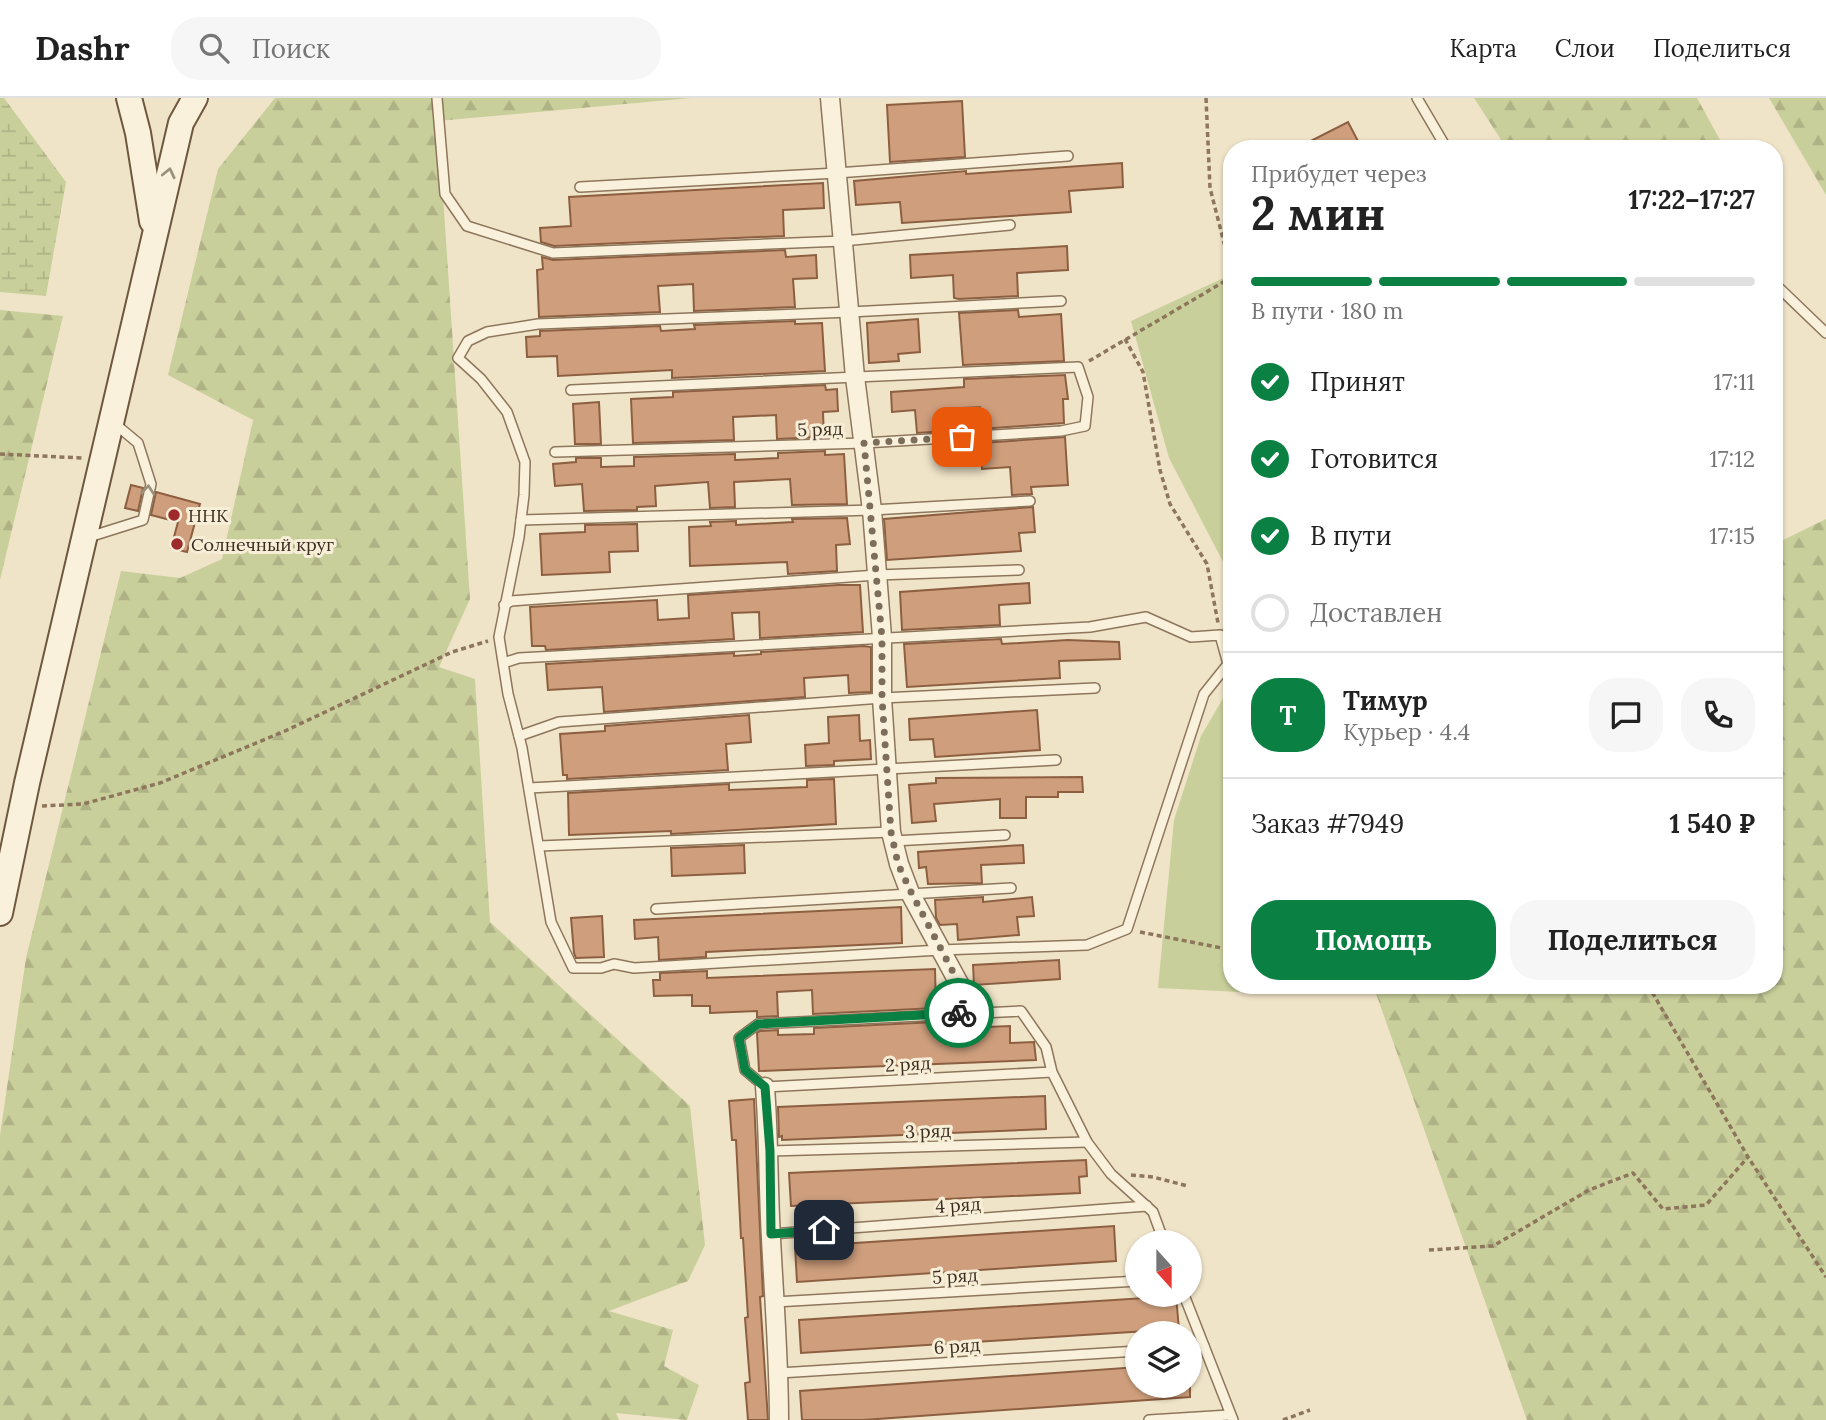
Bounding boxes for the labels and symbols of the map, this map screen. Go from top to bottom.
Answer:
one-way arrow [161,167,176,179]
pin [932,407,992,467]
street label: 5 ряд [797,417,844,441]
one-way arrow [140,484,155,495]
place label: ННК [188,504,229,527]
marker: ННК [166,507,182,523]
place label: Солнечный круг [191,533,334,556]
marker: Солнечный круг [169,536,185,552]
courier [924,978,994,1048]
street label: 2 ряд [885,1051,932,1077]
street label: 3 ряд [905,1119,952,1143]
street label: 4 ряд [934,1192,982,1218]
pin [794,1200,854,1260]
north arrow [1125,1230,1202,1307]
street label: 5 ряд [932,1263,979,1289]
street label: 6 ряд [933,1333,981,1359]

